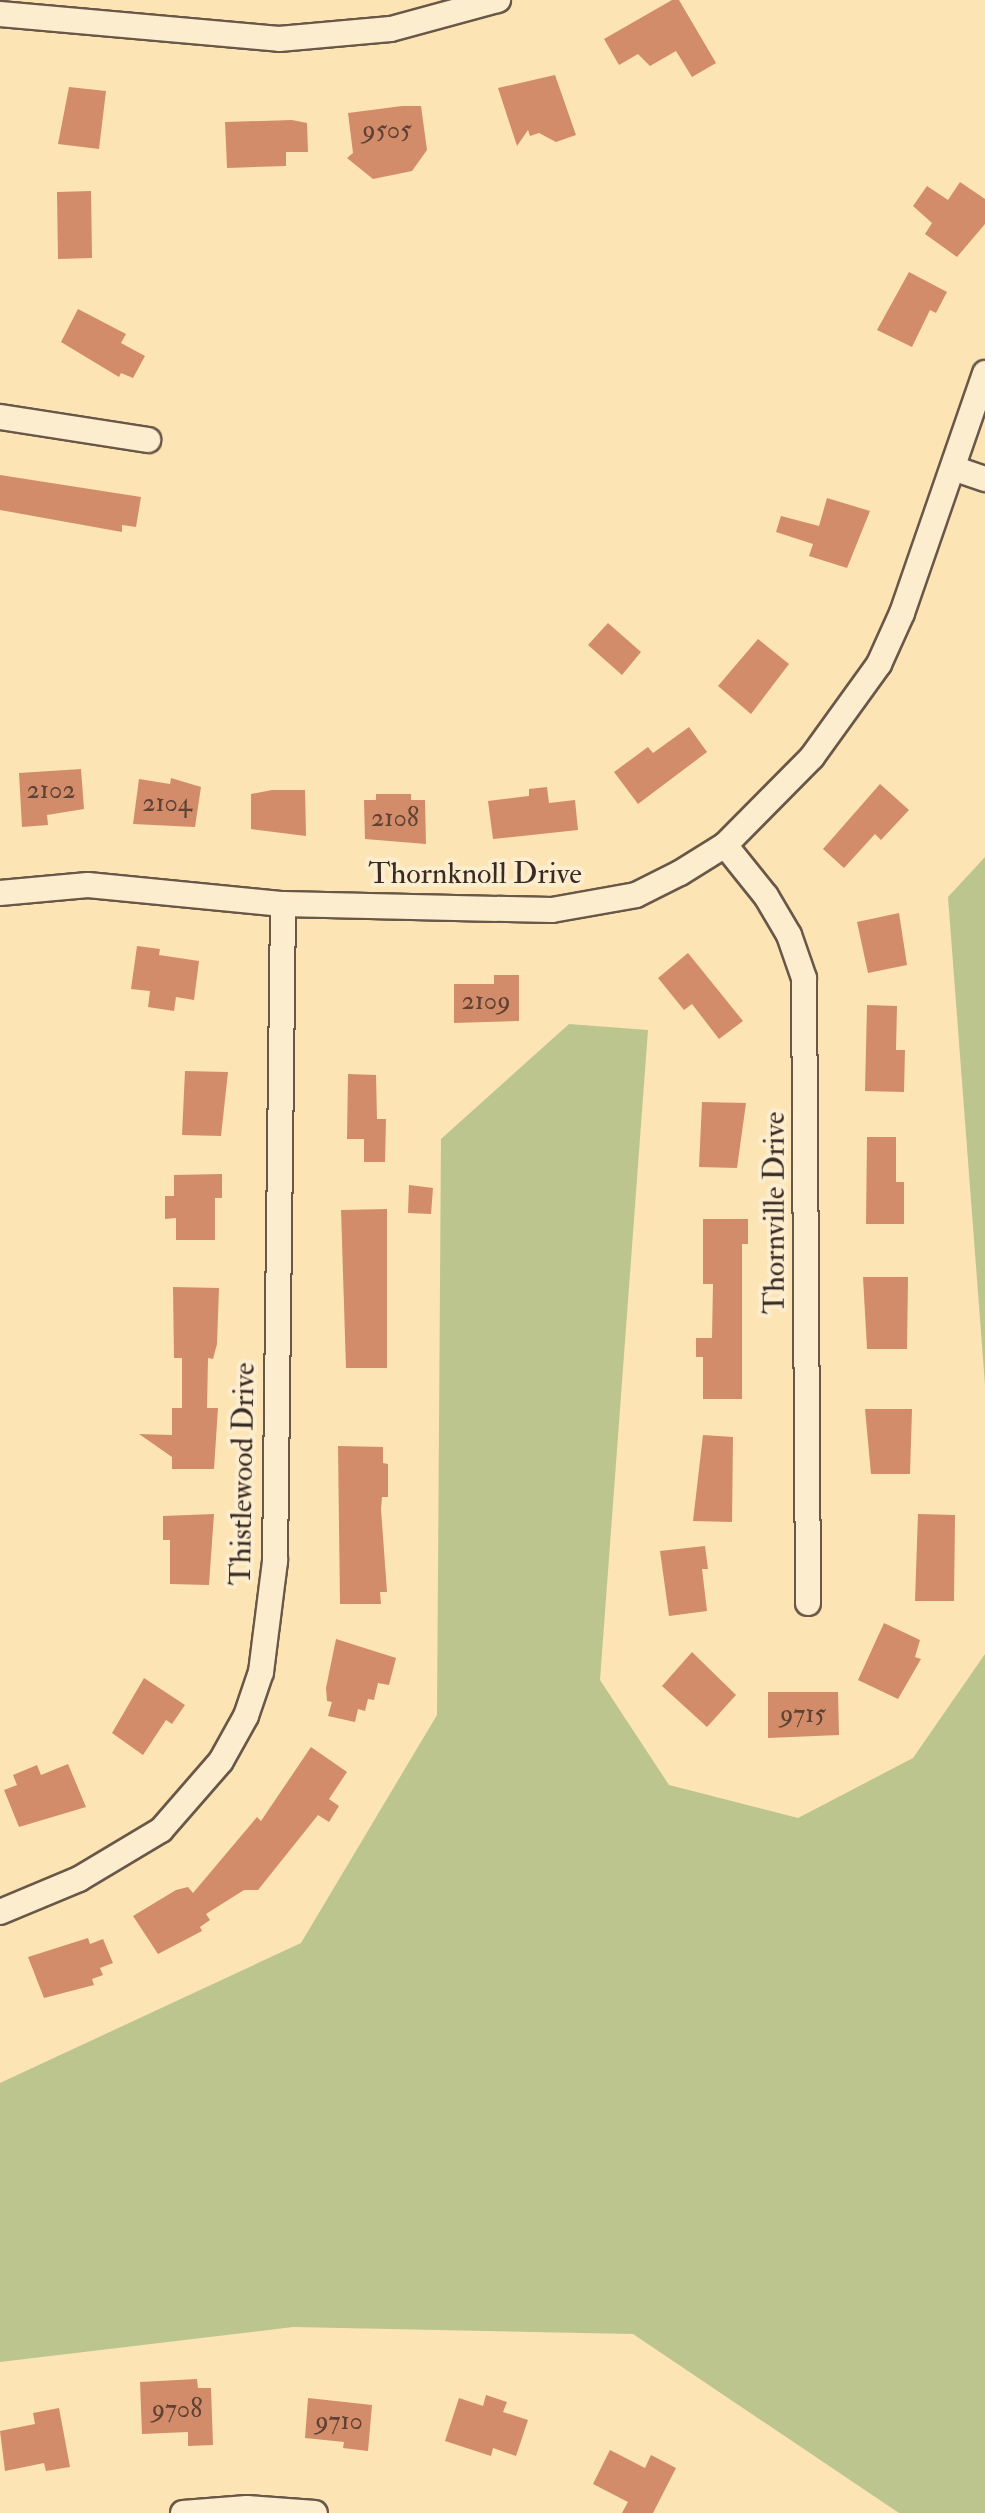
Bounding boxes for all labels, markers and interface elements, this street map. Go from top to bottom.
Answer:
house number: 9505 [362,115,412,147]
house number: 2102 [27,775,75,807]
house number: 2104 [142,788,192,820]
house number: 2108 [371,803,419,835]
street label: Thornknoll Drive [368,856,582,892]
house number: 2109 [462,986,510,1018]
street label: Thornville Drive [757,1112,793,1314]
street label: Thistlewood Drive [223,1362,263,1586]
house number: 9715 [780,1699,826,1731]
house number: 9708 [152,2394,202,2426]
house number: 9710 [315,2406,363,2438]

